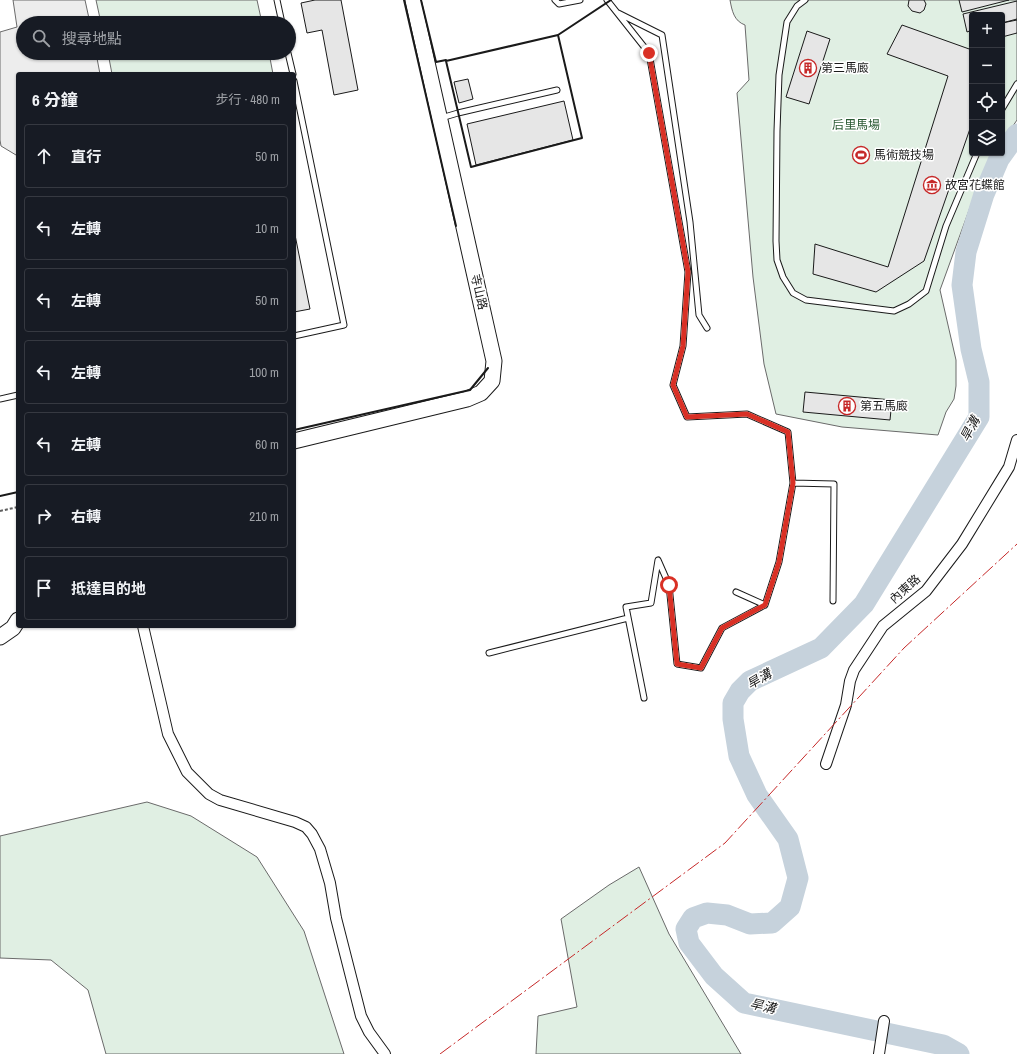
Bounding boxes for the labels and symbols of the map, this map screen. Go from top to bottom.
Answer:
route end [640,44,658,62]
building icon: 第三馬廄 [798,58,818,78]
place label: 第三馬廄 [821,60,869,76]
park label: 后里馬場 [832,117,880,133]
sports icon: 馬術競技場 [851,145,871,165]
place label: 馬術競技場 [874,147,934,163]
museum icon: 故宮花蝶館 [922,175,942,195]
place label: 故宮花蝶館 [945,177,1005,193]
street label: 寺山路 [467,273,491,311]
building icon: 第五馬廄 [837,396,857,416]
place label: 第五馬廄 [860,398,908,414]
water label: 旱溝 [956,412,985,444]
street label: 內東路 [886,571,924,607]
route start [660,576,678,594]
water label: 旱溝 [743,664,776,693]
water label: 旱溝 [748,995,780,1018]

